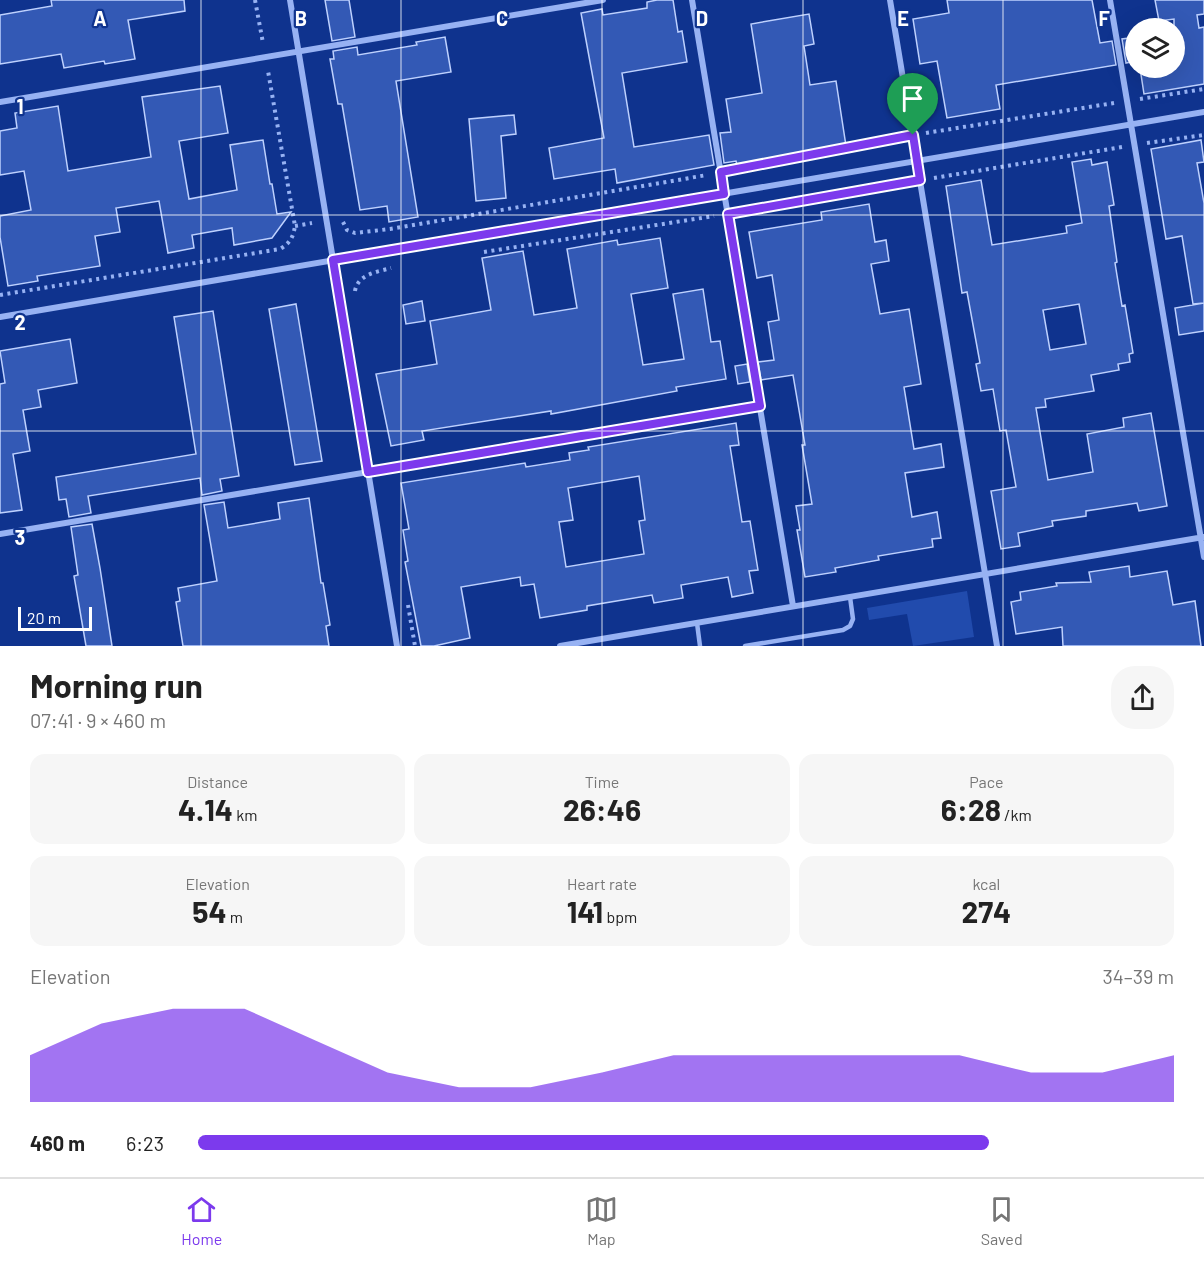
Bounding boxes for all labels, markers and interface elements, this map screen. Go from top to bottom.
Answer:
text: A [93,6,107,30]
text: B [295,6,307,30]
text: C [496,6,508,30]
text: D [696,6,708,30]
text: E [897,6,909,30]
text: F [1098,6,1110,30]
map controls [1125,18,1185,78]
button: layers [1125,18,1185,78]
pin [887,73,938,135]
icon: arrive [896,82,929,115]
text: 1 [16,94,24,118]
text: 2 [14,310,26,334]
text: 3 [15,525,25,549]
scale bar [18,604,92,632]
text: 20 m [27,608,61,627]
text: Morning run [30,665,203,705]
button: share [1111,666,1174,729]
text: 07:41 · 9 × 460 m [30,708,166,732]
text: Distance [187,772,248,791]
text: Time [585,772,619,791]
text: Pace [969,772,1004,791]
text: 4.14 [178,791,233,827]
text: 26:46 [563,791,641,827]
text: 6:28 [941,791,1001,827]
text: km [233,805,257,824]
text: /km [1001,805,1032,824]
text: Elevation [185,874,250,893]
text: Heart rate [567,874,637,893]
text: kcal [972,874,1000,893]
text: 54 [192,893,227,929]
text: 141 [567,893,603,929]
text: 274 [961,893,1011,929]
text: m [227,907,243,926]
text: bpm [603,907,637,926]
text: Elevation [30,964,111,988]
text: 34–39 m [1102,964,1174,988]
text: 460 m [30,1131,85,1155]
text: 6:23 [126,1131,164,1155]
tab: Home [181,1193,222,1248]
tab: Map [585,1193,618,1248]
tab: Saved [981,1193,1023,1248]

